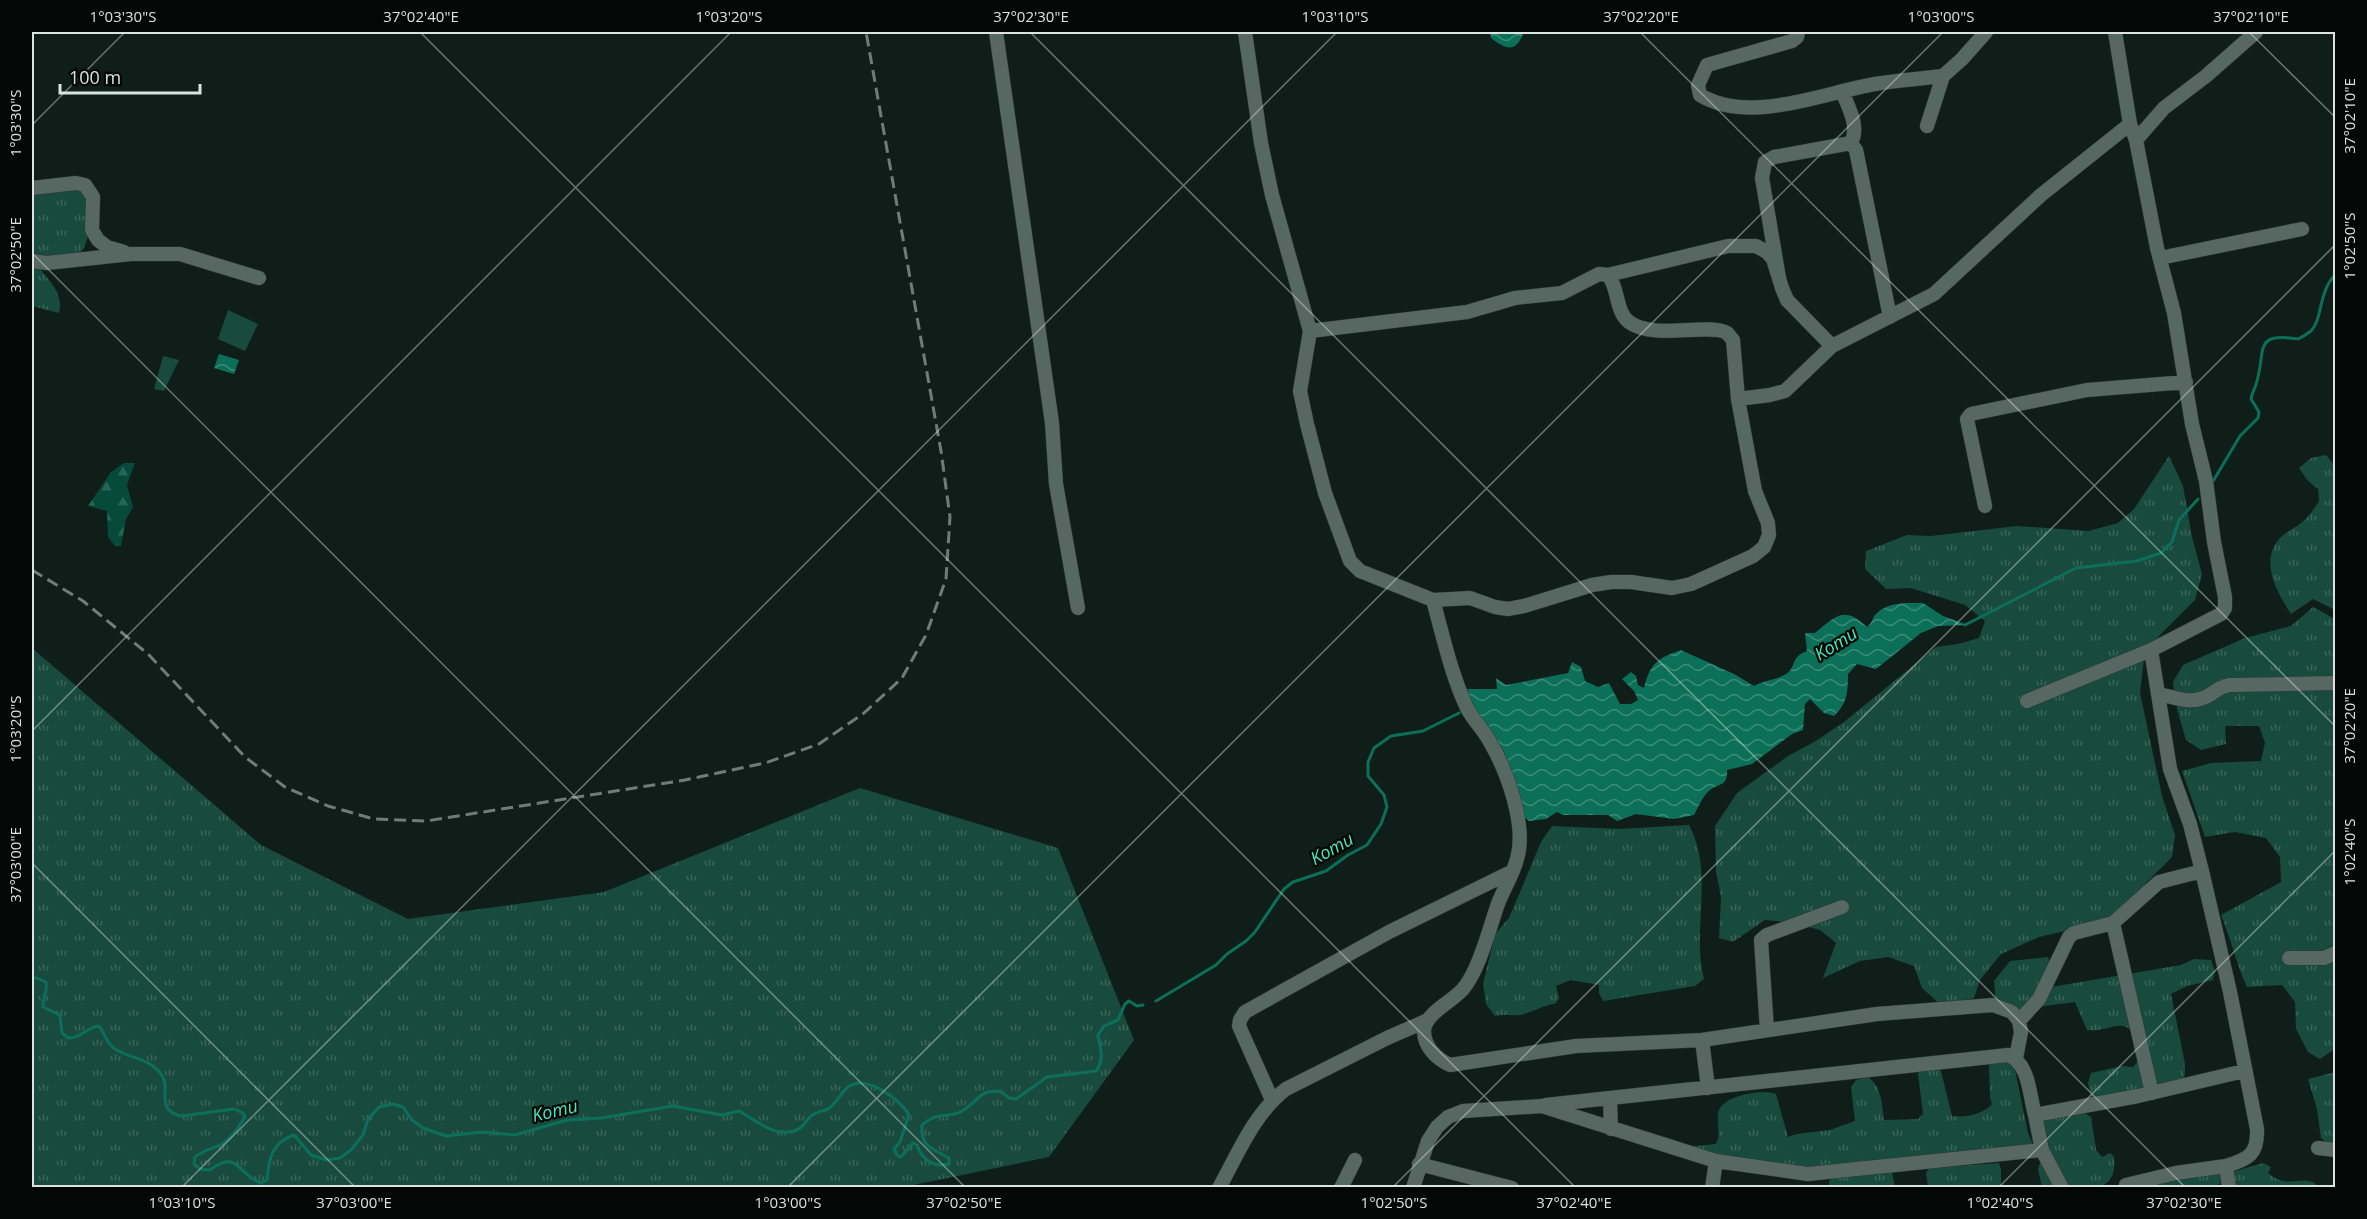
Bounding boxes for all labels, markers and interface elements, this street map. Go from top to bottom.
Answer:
text: 1°03'30"S [90,6,156,26]
text: 37°02'40"E [383,6,459,26]
text: 1°03'20"S [696,6,762,26]
text: 37°02'30"E [993,6,1069,26]
text: 1°03'10"S [1302,6,1368,26]
text: 37°02'20"E [1603,6,1679,26]
text: 1°03'00"S [1908,6,1974,26]
text: 37°02'10"E [2213,6,2289,26]
scale bar [60,57,200,95]
text: 100 m [69,65,121,89]
text: 37°02'10"E [2339,78,2359,154]
text: 1°03'30"S [5,90,25,156]
text: 1°02'50"S [2339,213,2359,279]
text: 37°02'50"E [5,217,25,293]
water label: Komu [1809,621,1861,666]
text: 37°02'20"E [2339,688,2359,764]
text: 1°03'20"S [5,696,25,762]
text: 1°02'40"S [2339,819,2359,885]
water label: Komu [1305,826,1358,870]
text: 37°03'00"E [5,827,25,903]
water label: Komu [530,1093,580,1127]
text: 1°03'10"S [149,1192,215,1212]
text: 37°03'00"E [316,1192,392,1212]
text: 1°03'00"S [755,1192,821,1212]
text: 37°02'50"E [926,1192,1002,1212]
text: 1°02'50"S [1361,1192,1427,1212]
text: 37°02'40"E [1536,1192,1612,1212]
text: 1°02'40"S [1967,1192,2033,1212]
text: 37°02'30"E [2146,1192,2222,1212]

